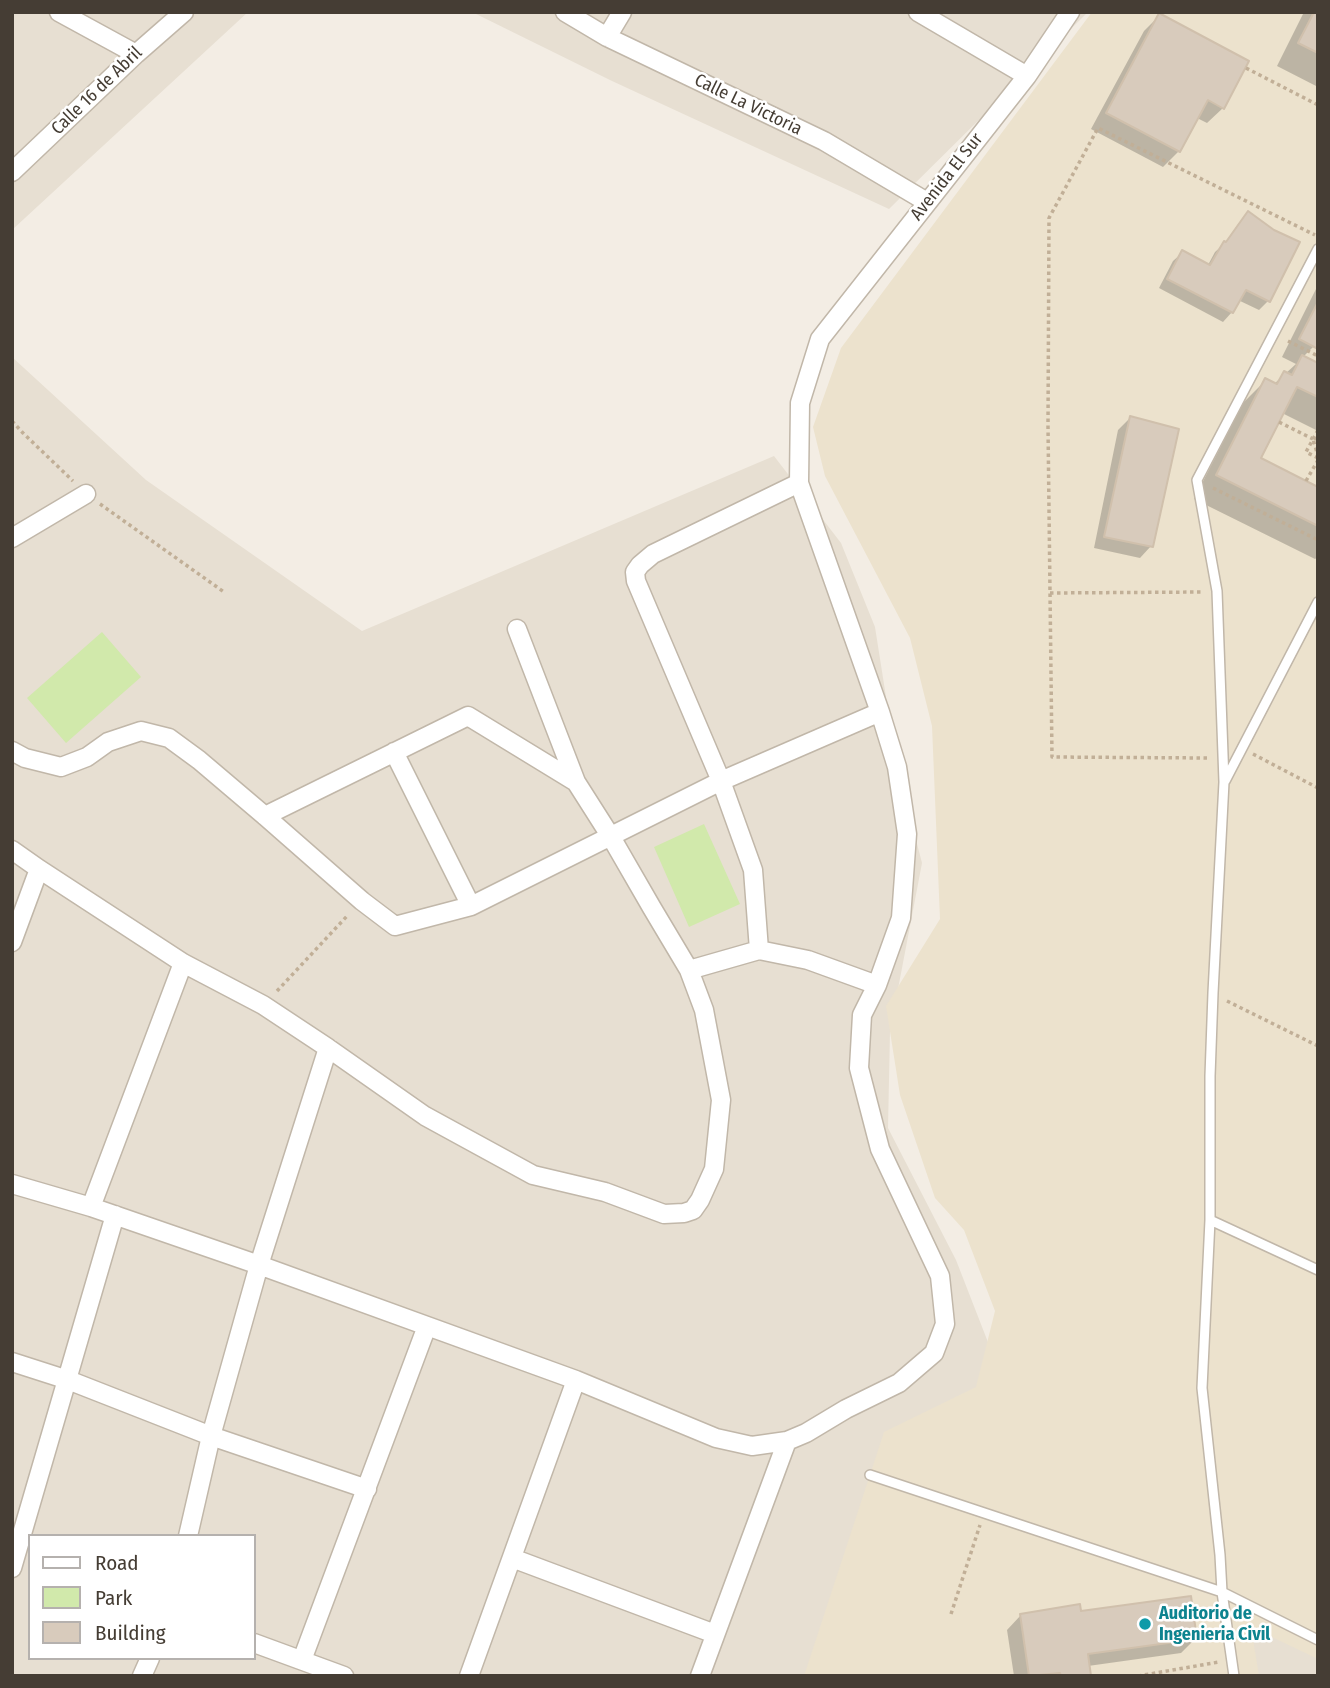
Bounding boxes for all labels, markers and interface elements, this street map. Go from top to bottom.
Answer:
street label: Calle 16 de Abril [47,42,147,140]
street label: Calle La Victoria [691,70,805,140]
street label: Avenida El Sur [906,129,988,225]
legend [28,1534,256,1660]
text: Road [95,1550,139,1576]
text: Park [95,1585,132,1611]
place label: Auditorio de Ingenieria Civil [1159,1603,1270,1646]
marker: Auditorio de Ingenieria Civil [1137,1616,1153,1632]
text: Building [95,1620,166,1646]

